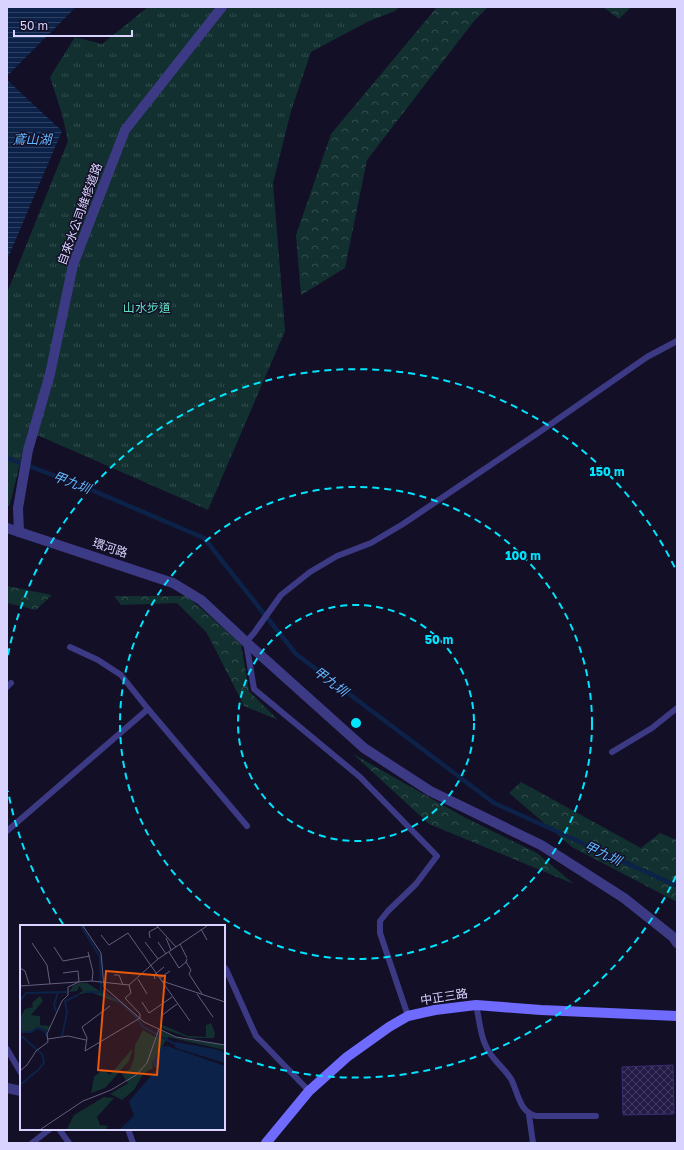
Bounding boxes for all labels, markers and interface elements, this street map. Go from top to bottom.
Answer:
scale bar [14,12,132,38]
text: 50 m [20,18,48,33]
water label: 鳶山湖 [12,131,53,147]
street label: 自來水公司維修道路 [54,161,105,267]
park label: 山水步道 [123,300,171,315]
text: 150 m [590,464,624,479]
water label: 甲九圳 [51,468,95,497]
street label: 環河路 [91,535,130,560]
text: 100 m [505,548,541,563]
text: 50 m [425,632,453,647]
water label: 甲九圳 [311,663,353,700]
centre of rings [349,716,363,730]
water label: 甲九圳 [582,838,626,869]
inset map [20,925,225,1130]
street label: 中正三路 [419,985,469,1008]

